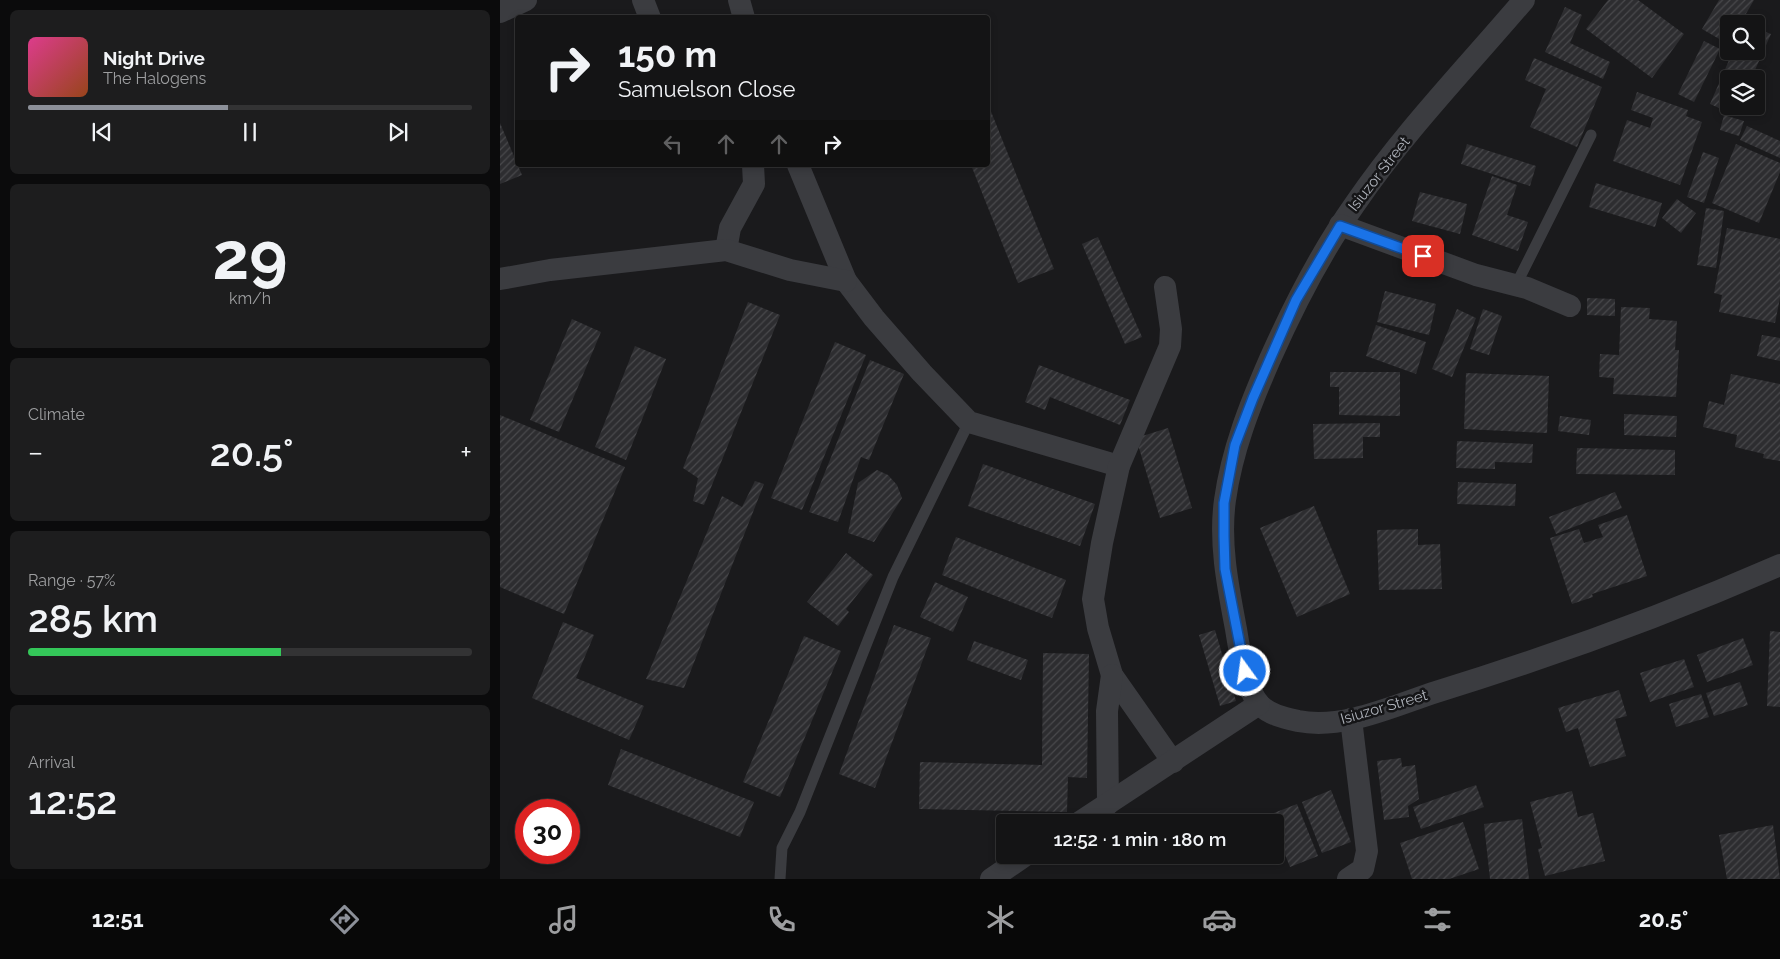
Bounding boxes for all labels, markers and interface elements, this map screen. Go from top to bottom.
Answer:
map controls [1720,15,1765,115]
button: search [1720,15,1765,60]
text: 150 m [618,34,717,75]
icon: right [535,35,600,100]
text: Night Drive [103,47,205,69]
text: The Halogens [103,69,206,88]
button: layers [1720,70,1765,115]
text: Samuelson Close [618,76,795,102]
icon: previous [88,118,116,146]
icon: pause [236,118,264,146]
icon: next [384,118,412,146]
icon: left [659,130,687,158]
icon: ahead [712,130,740,158]
icon: ahead [765,130,793,158]
icon: right [818,130,846,158]
street label: Isiuzor Street [1344,133,1414,215]
text: 29 [213,218,287,294]
pin [1402,235,1444,277]
icon: arrive [1409,242,1437,270]
text: km/h [229,289,271,308]
text: Climate [28,405,85,424]
text: 20.5° [210,430,294,475]
text: − [28,436,43,469]
text: + [460,436,472,469]
text: Range · 57% [28,571,116,590]
text: 285 km [28,596,158,641]
position arrow [1218,644,1270,696]
street label: Isiuzor Street [1338,686,1430,728]
text: Arrival [28,753,75,772]
text: 12:52 [28,778,117,823]
speed limit sign: 30 [515,799,580,864]
text: 12:52 · 1 min · 180 m [1054,828,1226,850]
icon: directions [327,902,362,937]
icon: music [546,902,581,937]
icon: phone [764,902,799,937]
icon: climate [983,902,1018,937]
icon: car [1202,902,1237,937]
icon: filters [1420,902,1455,937]
text: 12:51 [92,906,144,932]
text: 20.5° [1639,906,1688,932]

